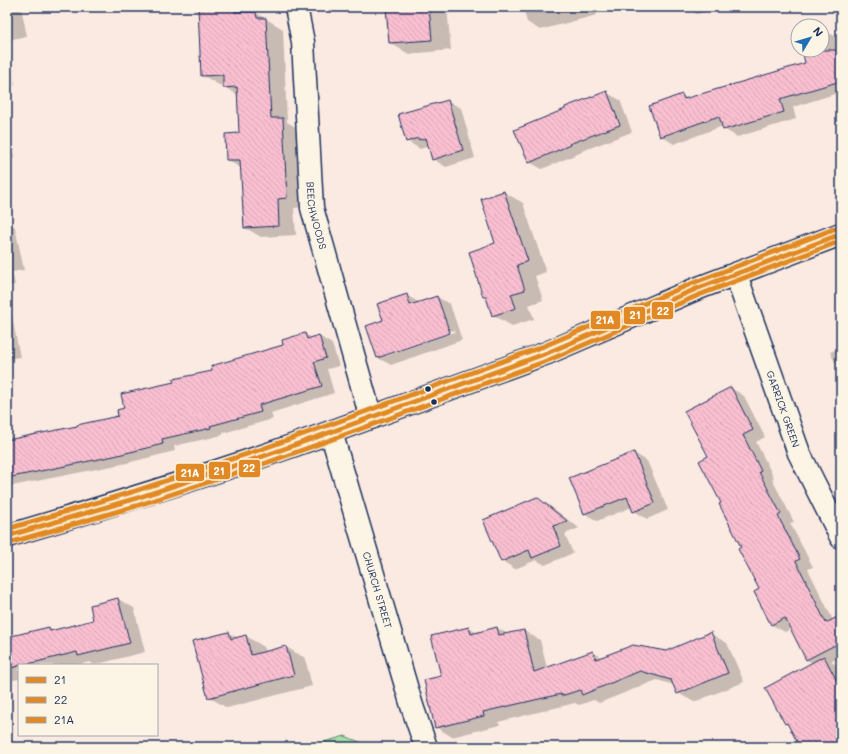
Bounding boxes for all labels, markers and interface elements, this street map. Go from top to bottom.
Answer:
north arrow [790,18,830,58]
text: N [810,24,827,39]
street label: BEECHWOODS [304,181,330,251]
line badge: 22 [651,301,674,320]
text: 22 [657,303,669,318]
line badge: 21 [623,306,646,325]
text: 21 [629,307,641,322]
line badge: 21A [590,310,621,330]
text: 21A [596,312,615,327]
street label: GARRICK GREEN [763,368,803,449]
unlabelled marker [423,384,433,394]
unlabelled marker [429,397,439,407]
line badge: 22 [238,459,261,478]
text: 22 [243,460,255,475]
line badge: 21 [208,461,231,480]
line badge: 21A [175,463,205,482]
text: 21 [213,463,225,478]
text: 21A [181,465,200,480]
street label: CHURCH STREET [360,550,396,630]
legend [18,664,158,736]
text: 21 [54,671,66,687]
text: 22 [54,691,67,707]
text: 21A [54,711,74,727]

